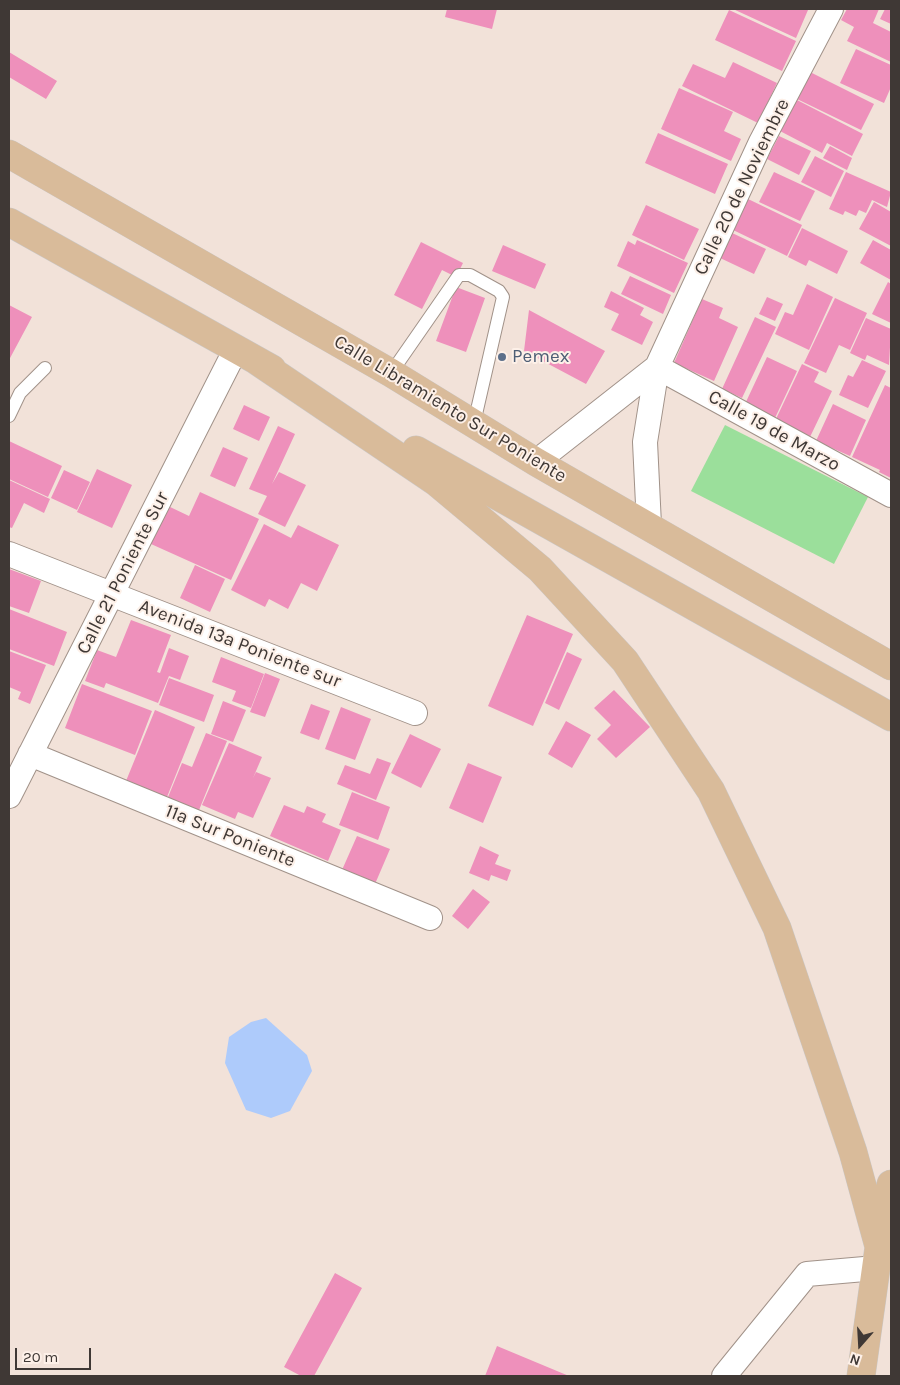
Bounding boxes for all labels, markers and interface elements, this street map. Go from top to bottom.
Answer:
street label: Calle 20 de Noviembre [689,95,795,279]
street label: Calle Libramiento Sur Poniente [330,330,570,488]
place label: Pemex [512,346,570,368]
marker: Pemex [496,351,508,363]
street label: Calle 19 de Marzo [704,385,844,477]
street label: Calle 21 Poniente Sur [72,488,174,658]
street label: Avenida 13a Poniente sur [136,595,344,693]
street label: 11a Sur Poniente [162,800,298,872]
north arrow [835,1320,885,1370]
scale bar [18,1338,94,1370]
text: 20 m [23,1348,58,1366]
text: N [847,1350,862,1369]

